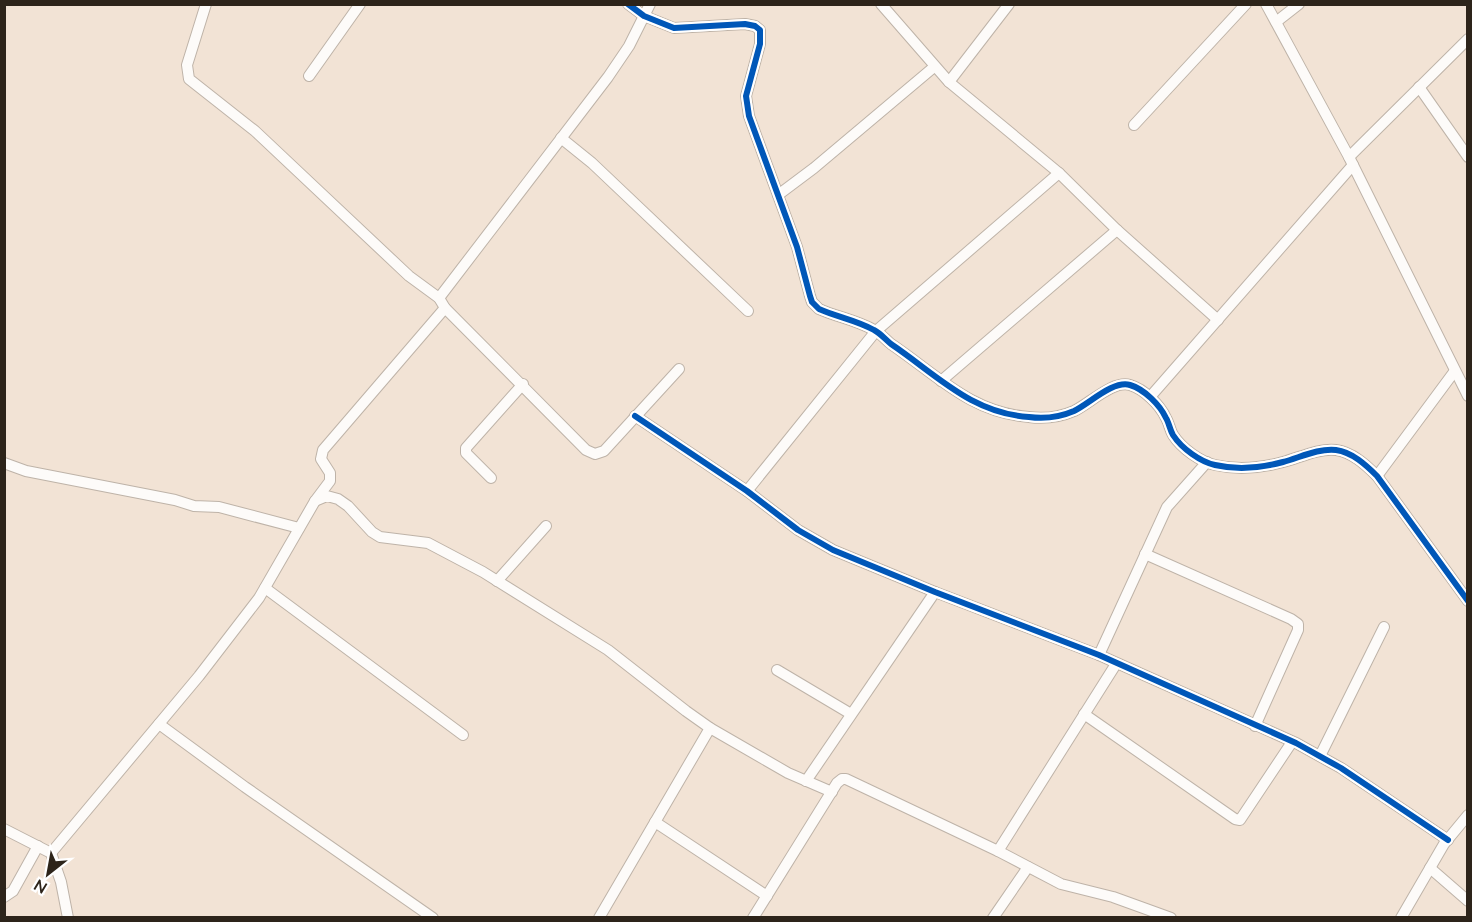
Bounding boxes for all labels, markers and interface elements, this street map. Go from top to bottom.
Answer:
north arrow [18,844,78,904]
text: N [30,873,52,899]

